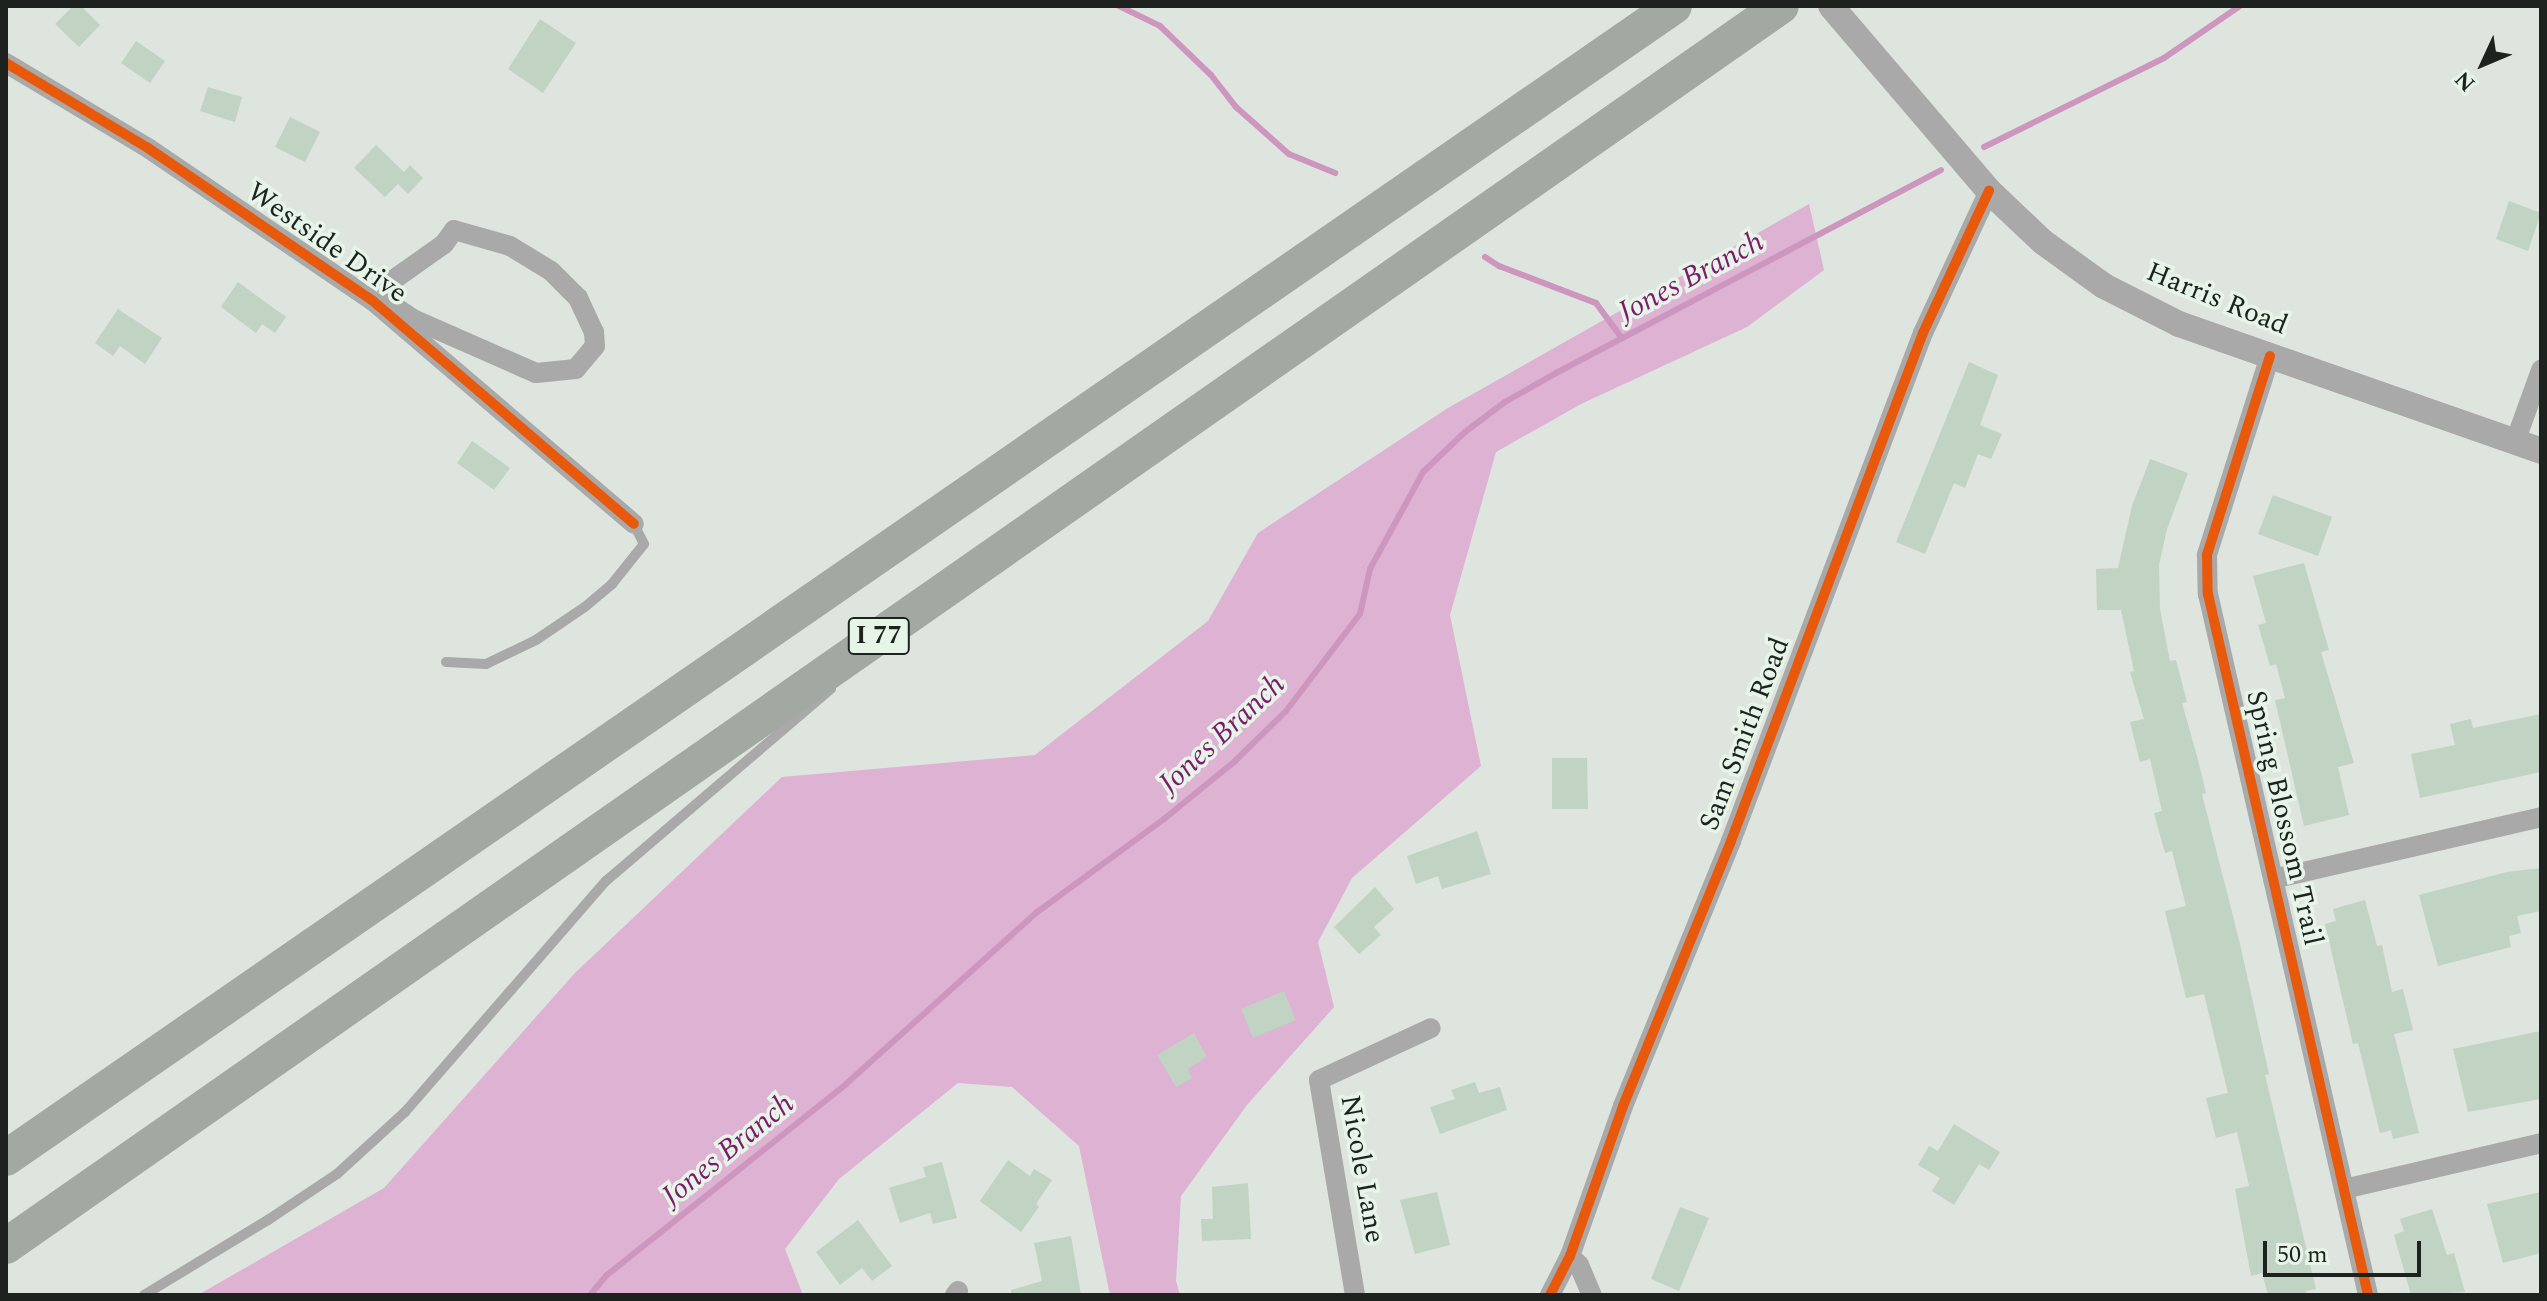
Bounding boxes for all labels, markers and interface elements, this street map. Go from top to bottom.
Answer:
north arrow [2443,24,2523,104]
text: N [2447,63,2483,99]
street label: Westside Drive [240,175,414,311]
water label: Jones Branch [1612,224,1770,330]
street label: Harris Road [2141,255,2293,343]
road number: I 77 [847,614,911,658]
street label: Sam Smith Road [1693,633,1797,835]
water label: Jones Branch [1151,667,1293,801]
street label: Spring Blossom Trail [2238,687,2330,949]
water label: Jones Branch [655,1086,801,1214]
street label: Nicole Lane [1332,1092,1392,1246]
scale bar [2267,1225,2425,1275]
text: 50 m [2277,1237,2328,1273]

